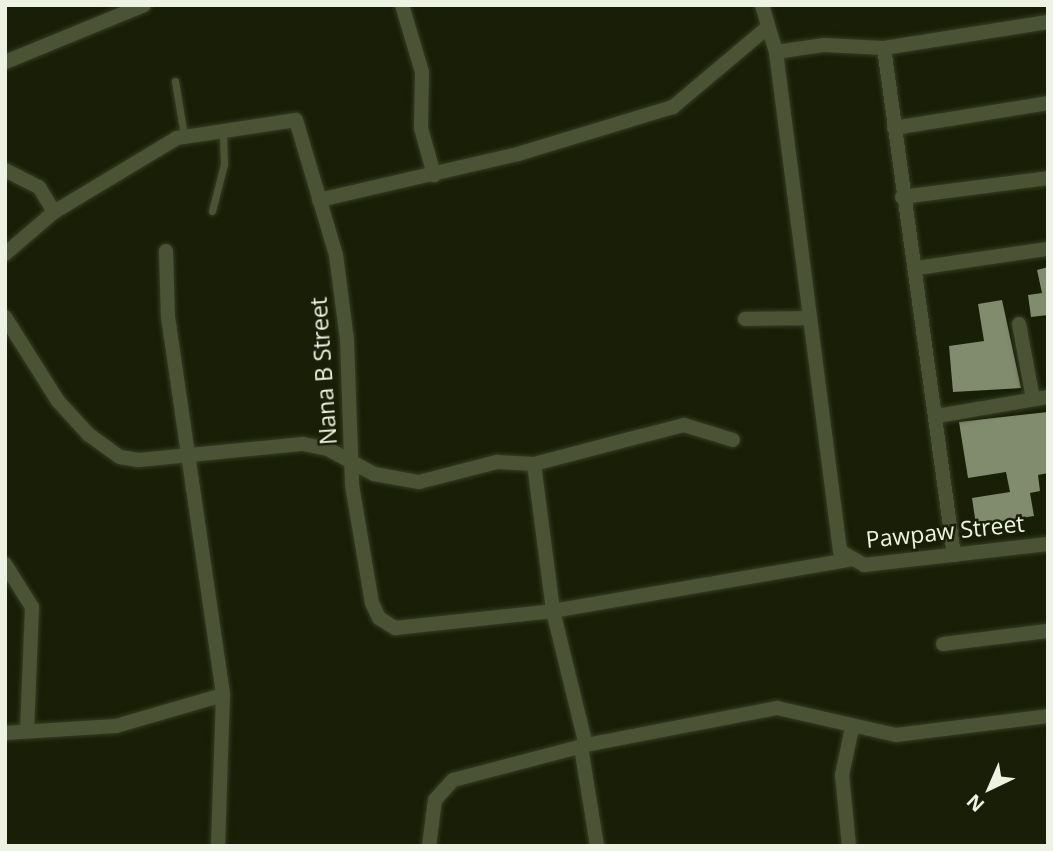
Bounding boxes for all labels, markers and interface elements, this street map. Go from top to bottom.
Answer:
street label: Nana B Street [304,296,342,446]
street label: Pawpaw Street [864,509,1026,553]
north arrow [955,753,1025,823]
text: N [961,788,990,818]

